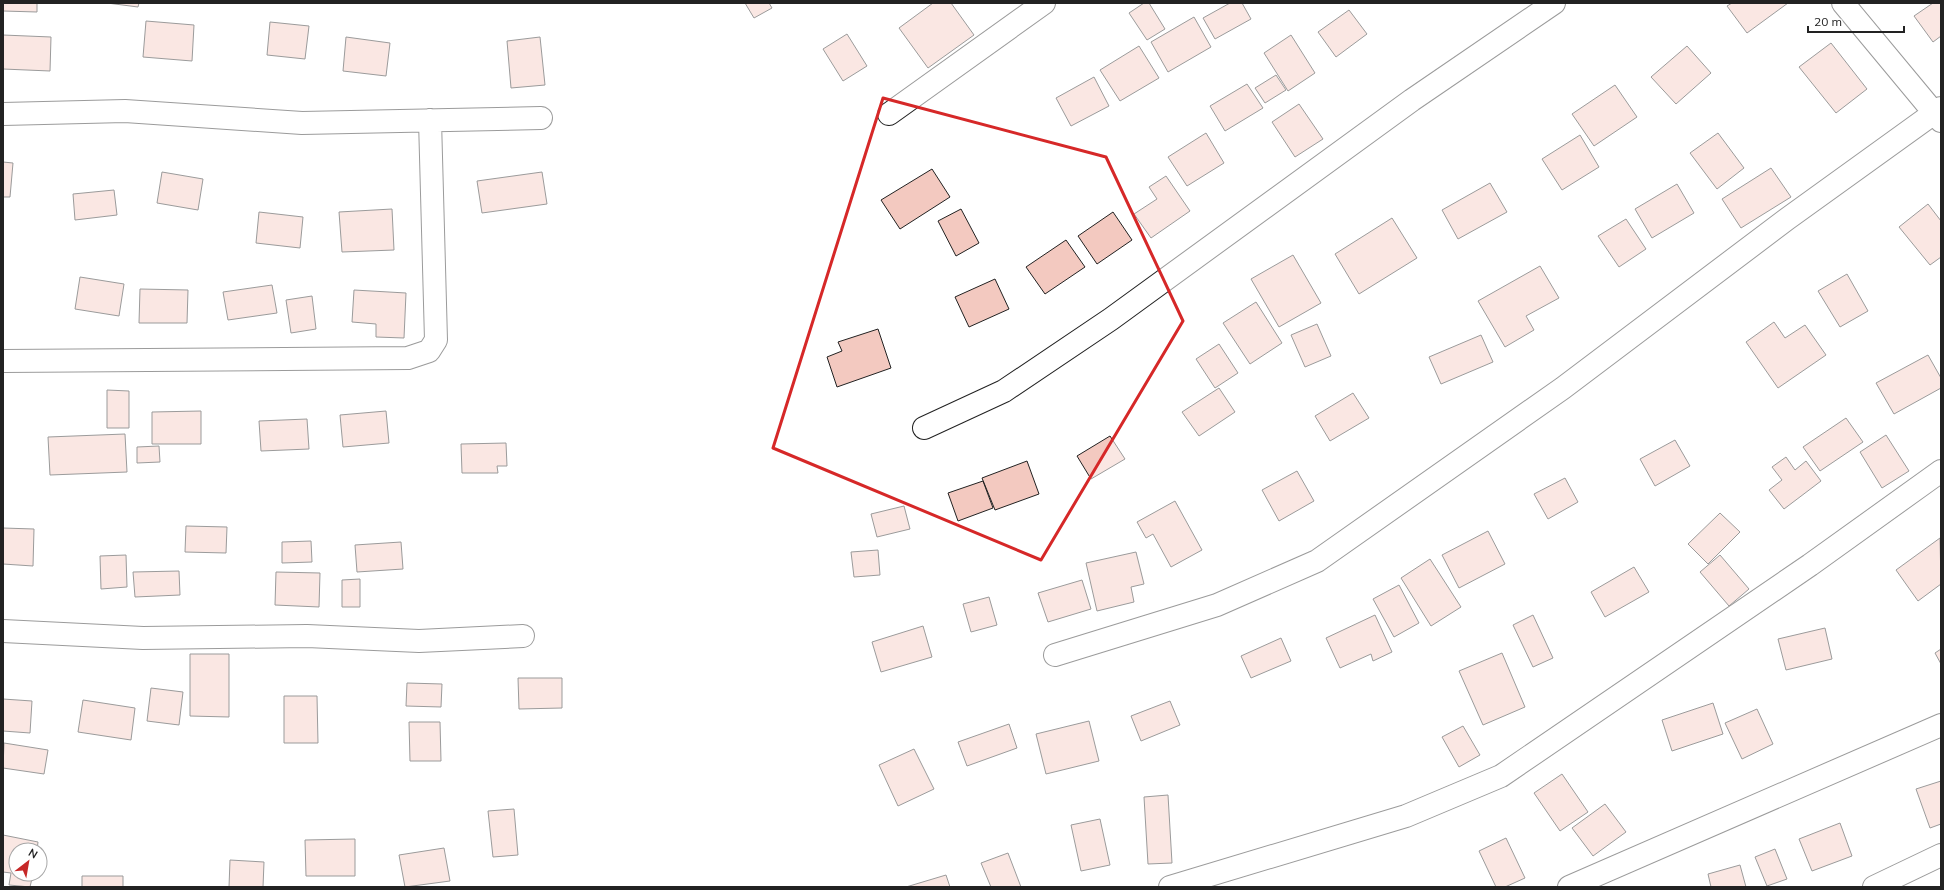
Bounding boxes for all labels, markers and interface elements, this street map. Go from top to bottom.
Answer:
scale bar [1808,8,1904,34]
text: 20 m [1814,14,1842,29]
north arrow [8,842,48,882]
text: N [26,845,40,862]

